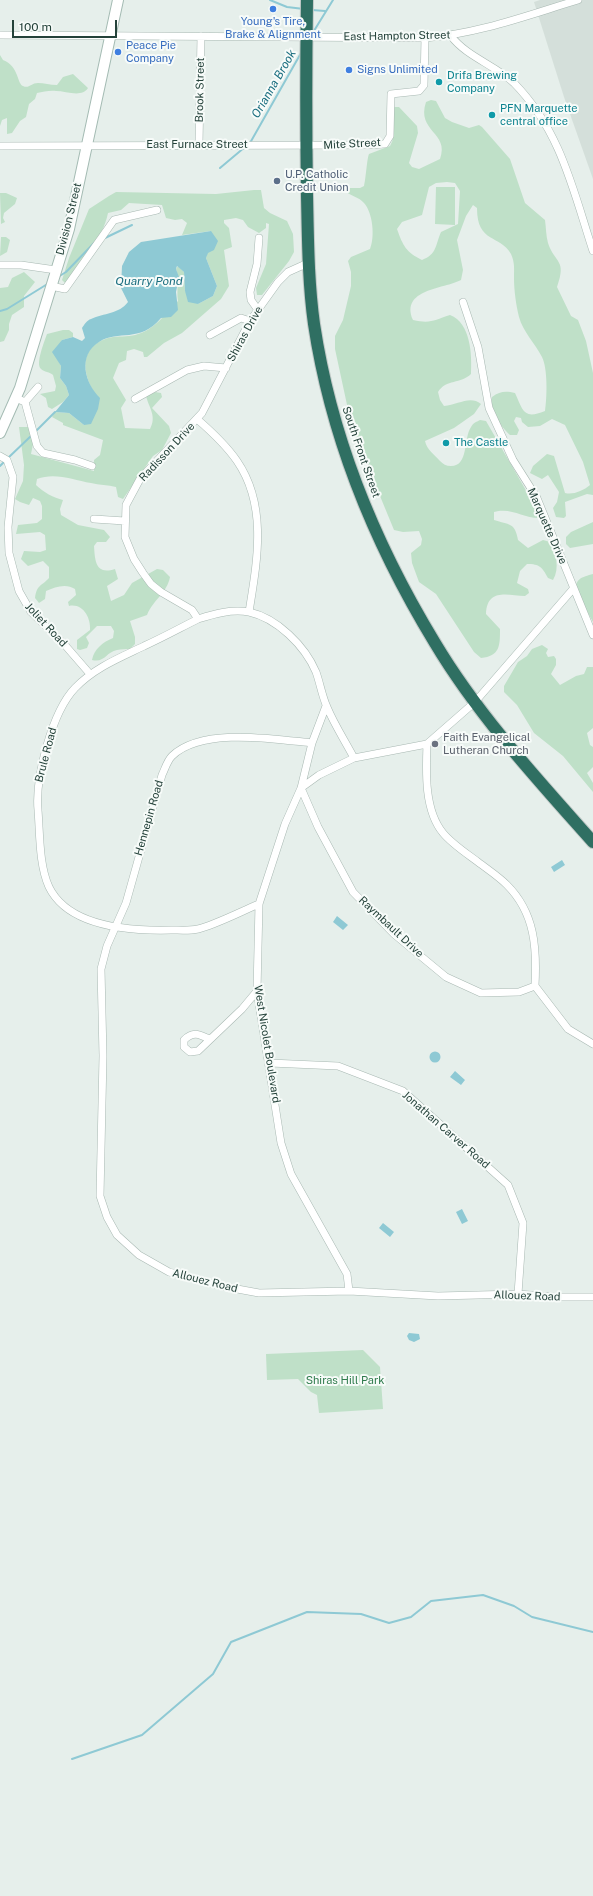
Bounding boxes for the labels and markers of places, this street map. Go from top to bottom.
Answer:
marker: Young's Tire, Brake & Alignment [268,4,278,14]
place label: Young's Tire, Brake & Alignment [225,15,321,41]
place label: Peace Pie Company [126,39,176,65]
marker: Peace Pie Company [113,47,123,57]
place label: Signs Unlimited [357,63,438,77]
marker: Signs Unlimited [344,65,354,75]
place label: Drifa Brewing Company [447,69,517,95]
marker: Drifa Brewing Company [434,77,444,87]
place label: PFN Marquette central office [500,102,578,128]
marker: PFN Marquette central office [487,110,497,120]
place label: U.P. Catholic Credit Union [285,168,349,194]
marker: U.P. Catholic Credit Union [272,176,282,186]
place label: The Castle [454,436,508,450]
marker: The Castle [441,438,451,448]
place label: Faith Evangelical Lutheran Church [443,731,530,757]
marker: Faith Evangelical Lutheran Church [430,739,440,749]

